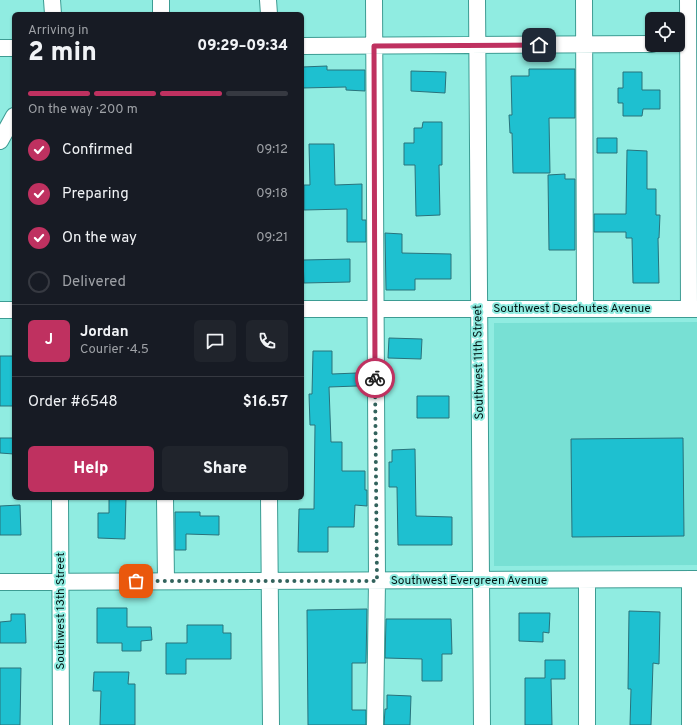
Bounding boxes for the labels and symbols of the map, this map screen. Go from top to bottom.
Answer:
pin [522,28,556,62]
street label: Southwest Deschutes Avenue [493,301,651,317]
street label: Southwest 11th Street [470,304,488,420]
courier [355,358,395,398]
street label: Southwest 13th Street [53,552,69,670]
pin [119,564,153,598]
street label: Southwest Evergreen Avenue [391,573,547,589]

